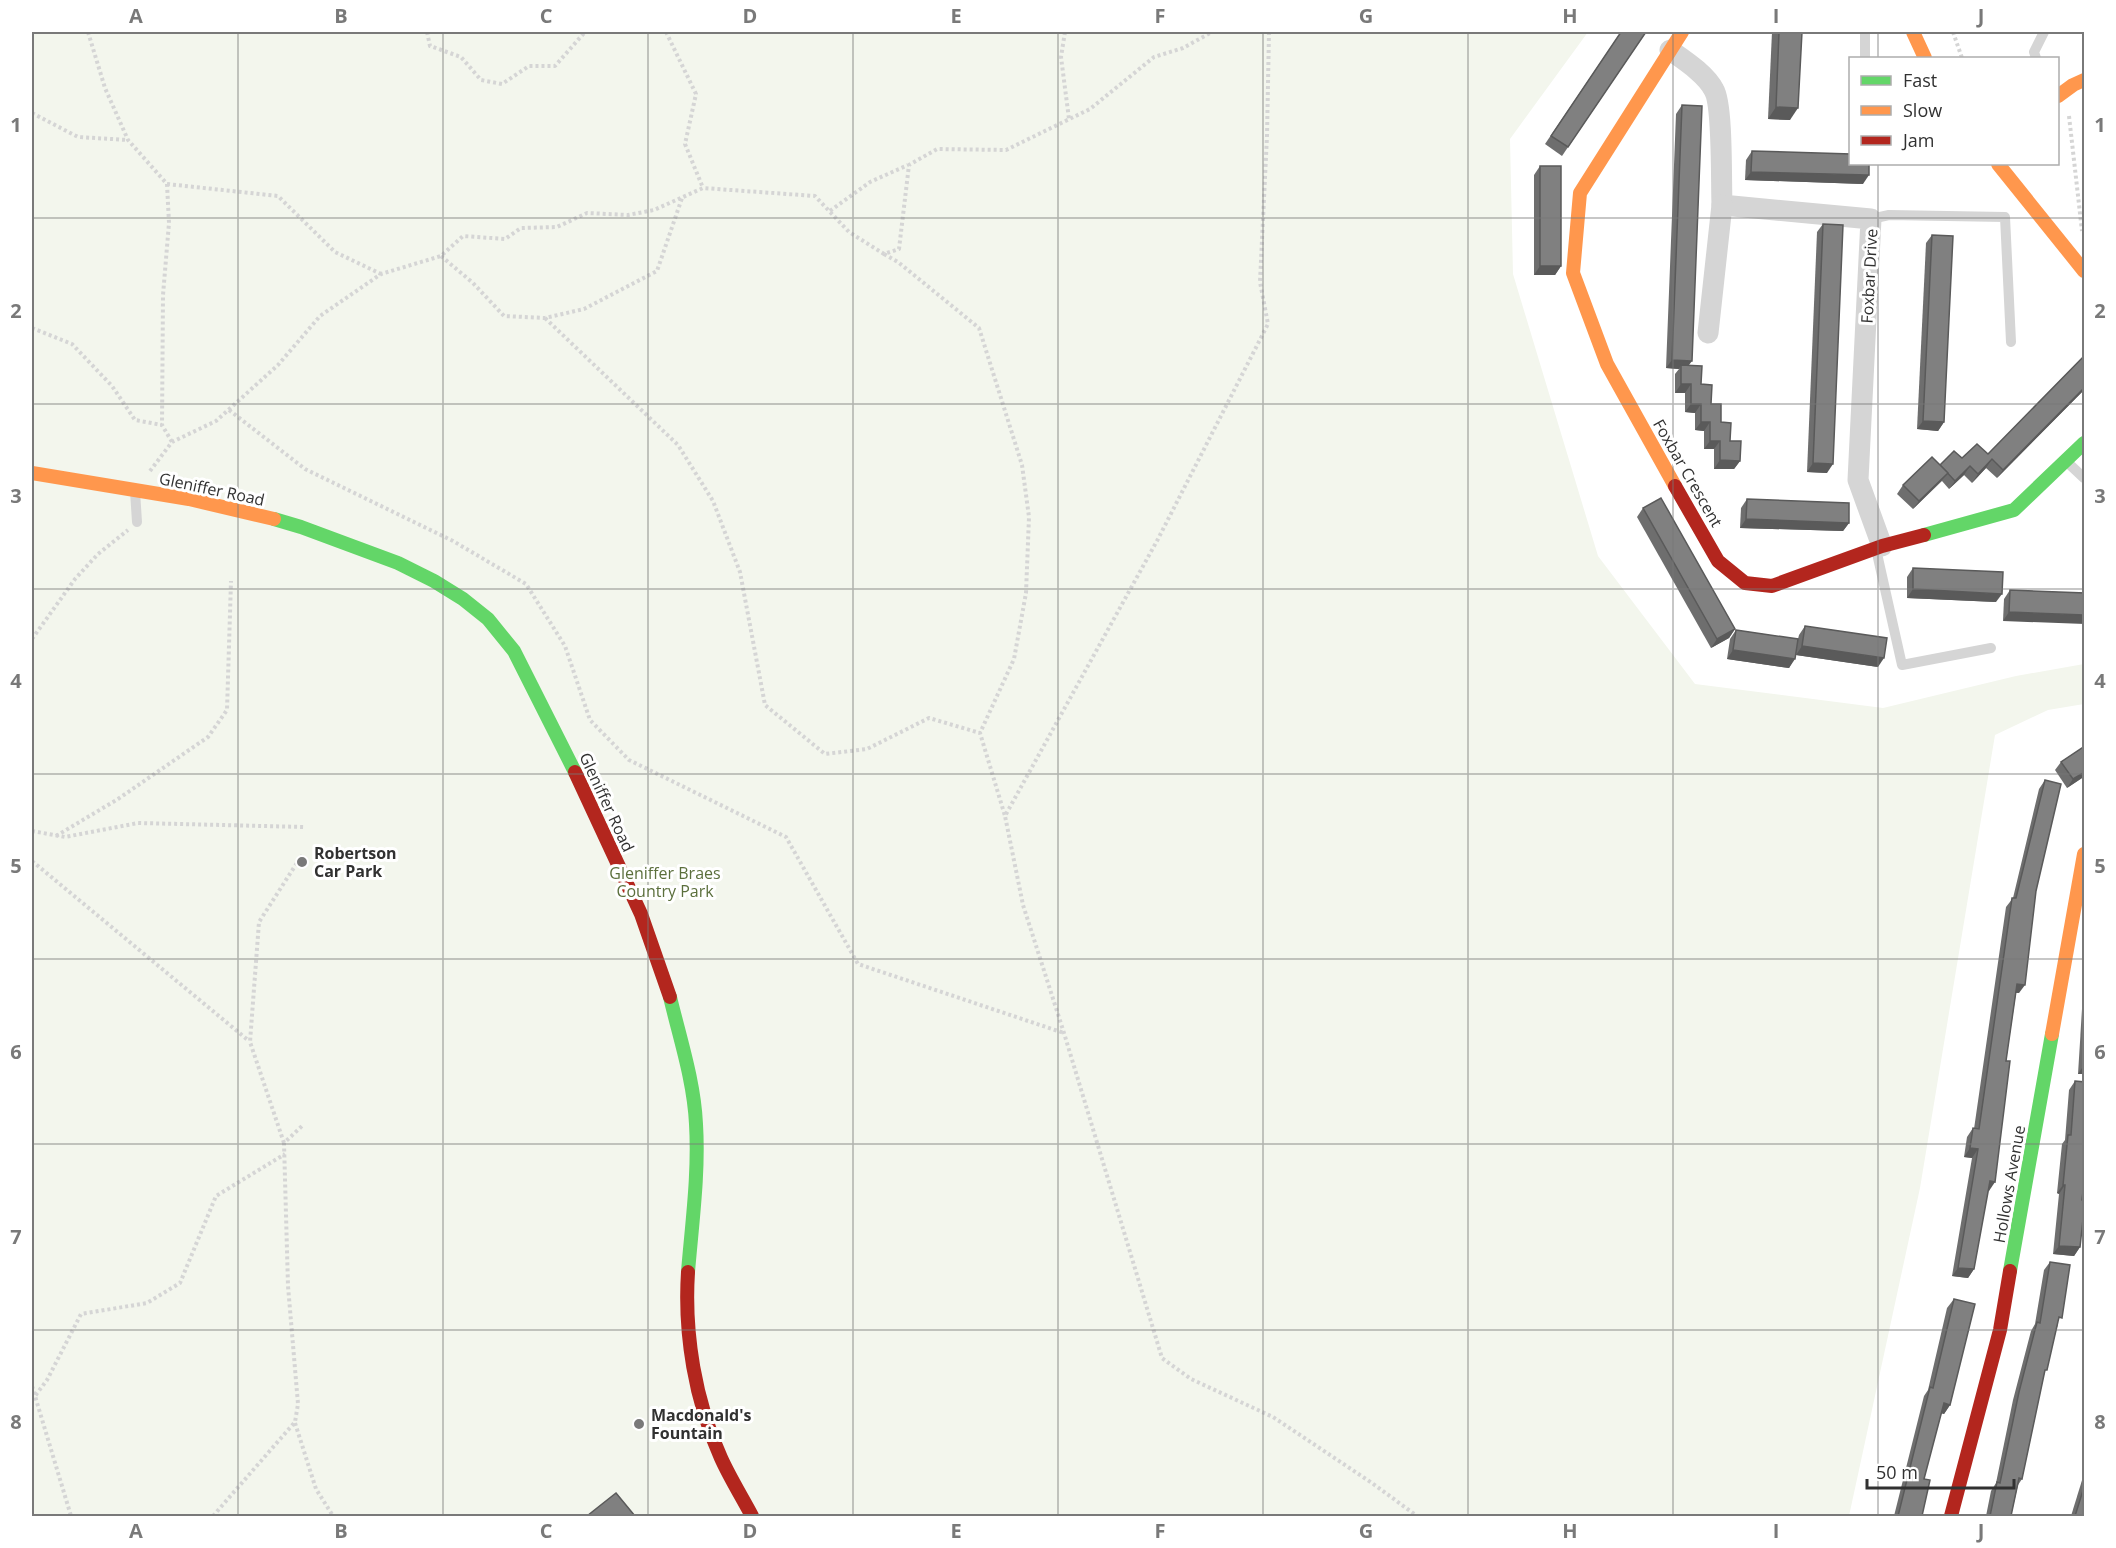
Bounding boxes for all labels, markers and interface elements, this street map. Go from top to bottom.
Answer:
text: A [129,2,143,29]
text: B [334,2,348,29]
text: C [540,2,553,29]
text: D [743,2,757,29]
text: E [950,2,962,29]
text: F [1155,2,1165,29]
text: G [1359,2,1373,29]
text: H [1562,2,1578,29]
text: I [1773,2,1779,29]
text: J [1976,2,1984,29]
legend [1849,57,2059,165]
text: Fast [1903,68,1937,92]
text: Slow [1903,98,1942,122]
text: 1 [10,111,22,138]
text: 1 [2094,111,2106,138]
text: Jam [1901,128,1935,152]
street label: Foxbar Drive [1856,228,1882,324]
text: 2 [10,297,22,324]
text: 2 [2094,297,2106,324]
street label: Foxbar Crescent [1648,415,1728,531]
street label: Gleniffer Road [157,467,267,511]
text: 3 [10,482,22,509]
text: 3 [2094,482,2106,509]
text: 4 [10,667,22,694]
text: 4 [2094,667,2106,694]
street label: Gleniffer Road [574,749,640,855]
place label: Robertson Car Park [314,842,397,882]
text: 5 [10,852,22,879]
text: 5 [2094,852,2106,879]
marker: Robertson Car Park [295,855,309,869]
park label: Gleniffer Braes Country Park [609,862,721,902]
text: 6 [10,1038,22,1065]
text: 6 [2094,1038,2106,1065]
street label: Hollows Avenue [1988,1123,2030,1245]
text: 7 [10,1223,22,1250]
text: 7 [2094,1223,2106,1250]
place label: Macdonald's Fountain [651,1404,751,1444]
text: 8 [10,1408,22,1435]
text: 8 [2094,1408,2106,1435]
marker: Macdonald's Fountain [632,1417,646,1431]
scale bar [1867,1452,2014,1490]
text: 50 m [1876,1460,1918,1484]
text: A [129,1517,143,1544]
text: B [334,1517,348,1544]
text: C [540,1517,553,1544]
text: D [743,1517,757,1544]
text: E [950,1517,962,1544]
text: F [1155,1517,1165,1544]
text: G [1359,1517,1373,1544]
text: H [1562,1517,1578,1544]
text: I [1773,1517,1779,1544]
text: J [1976,1517,1984,1544]

